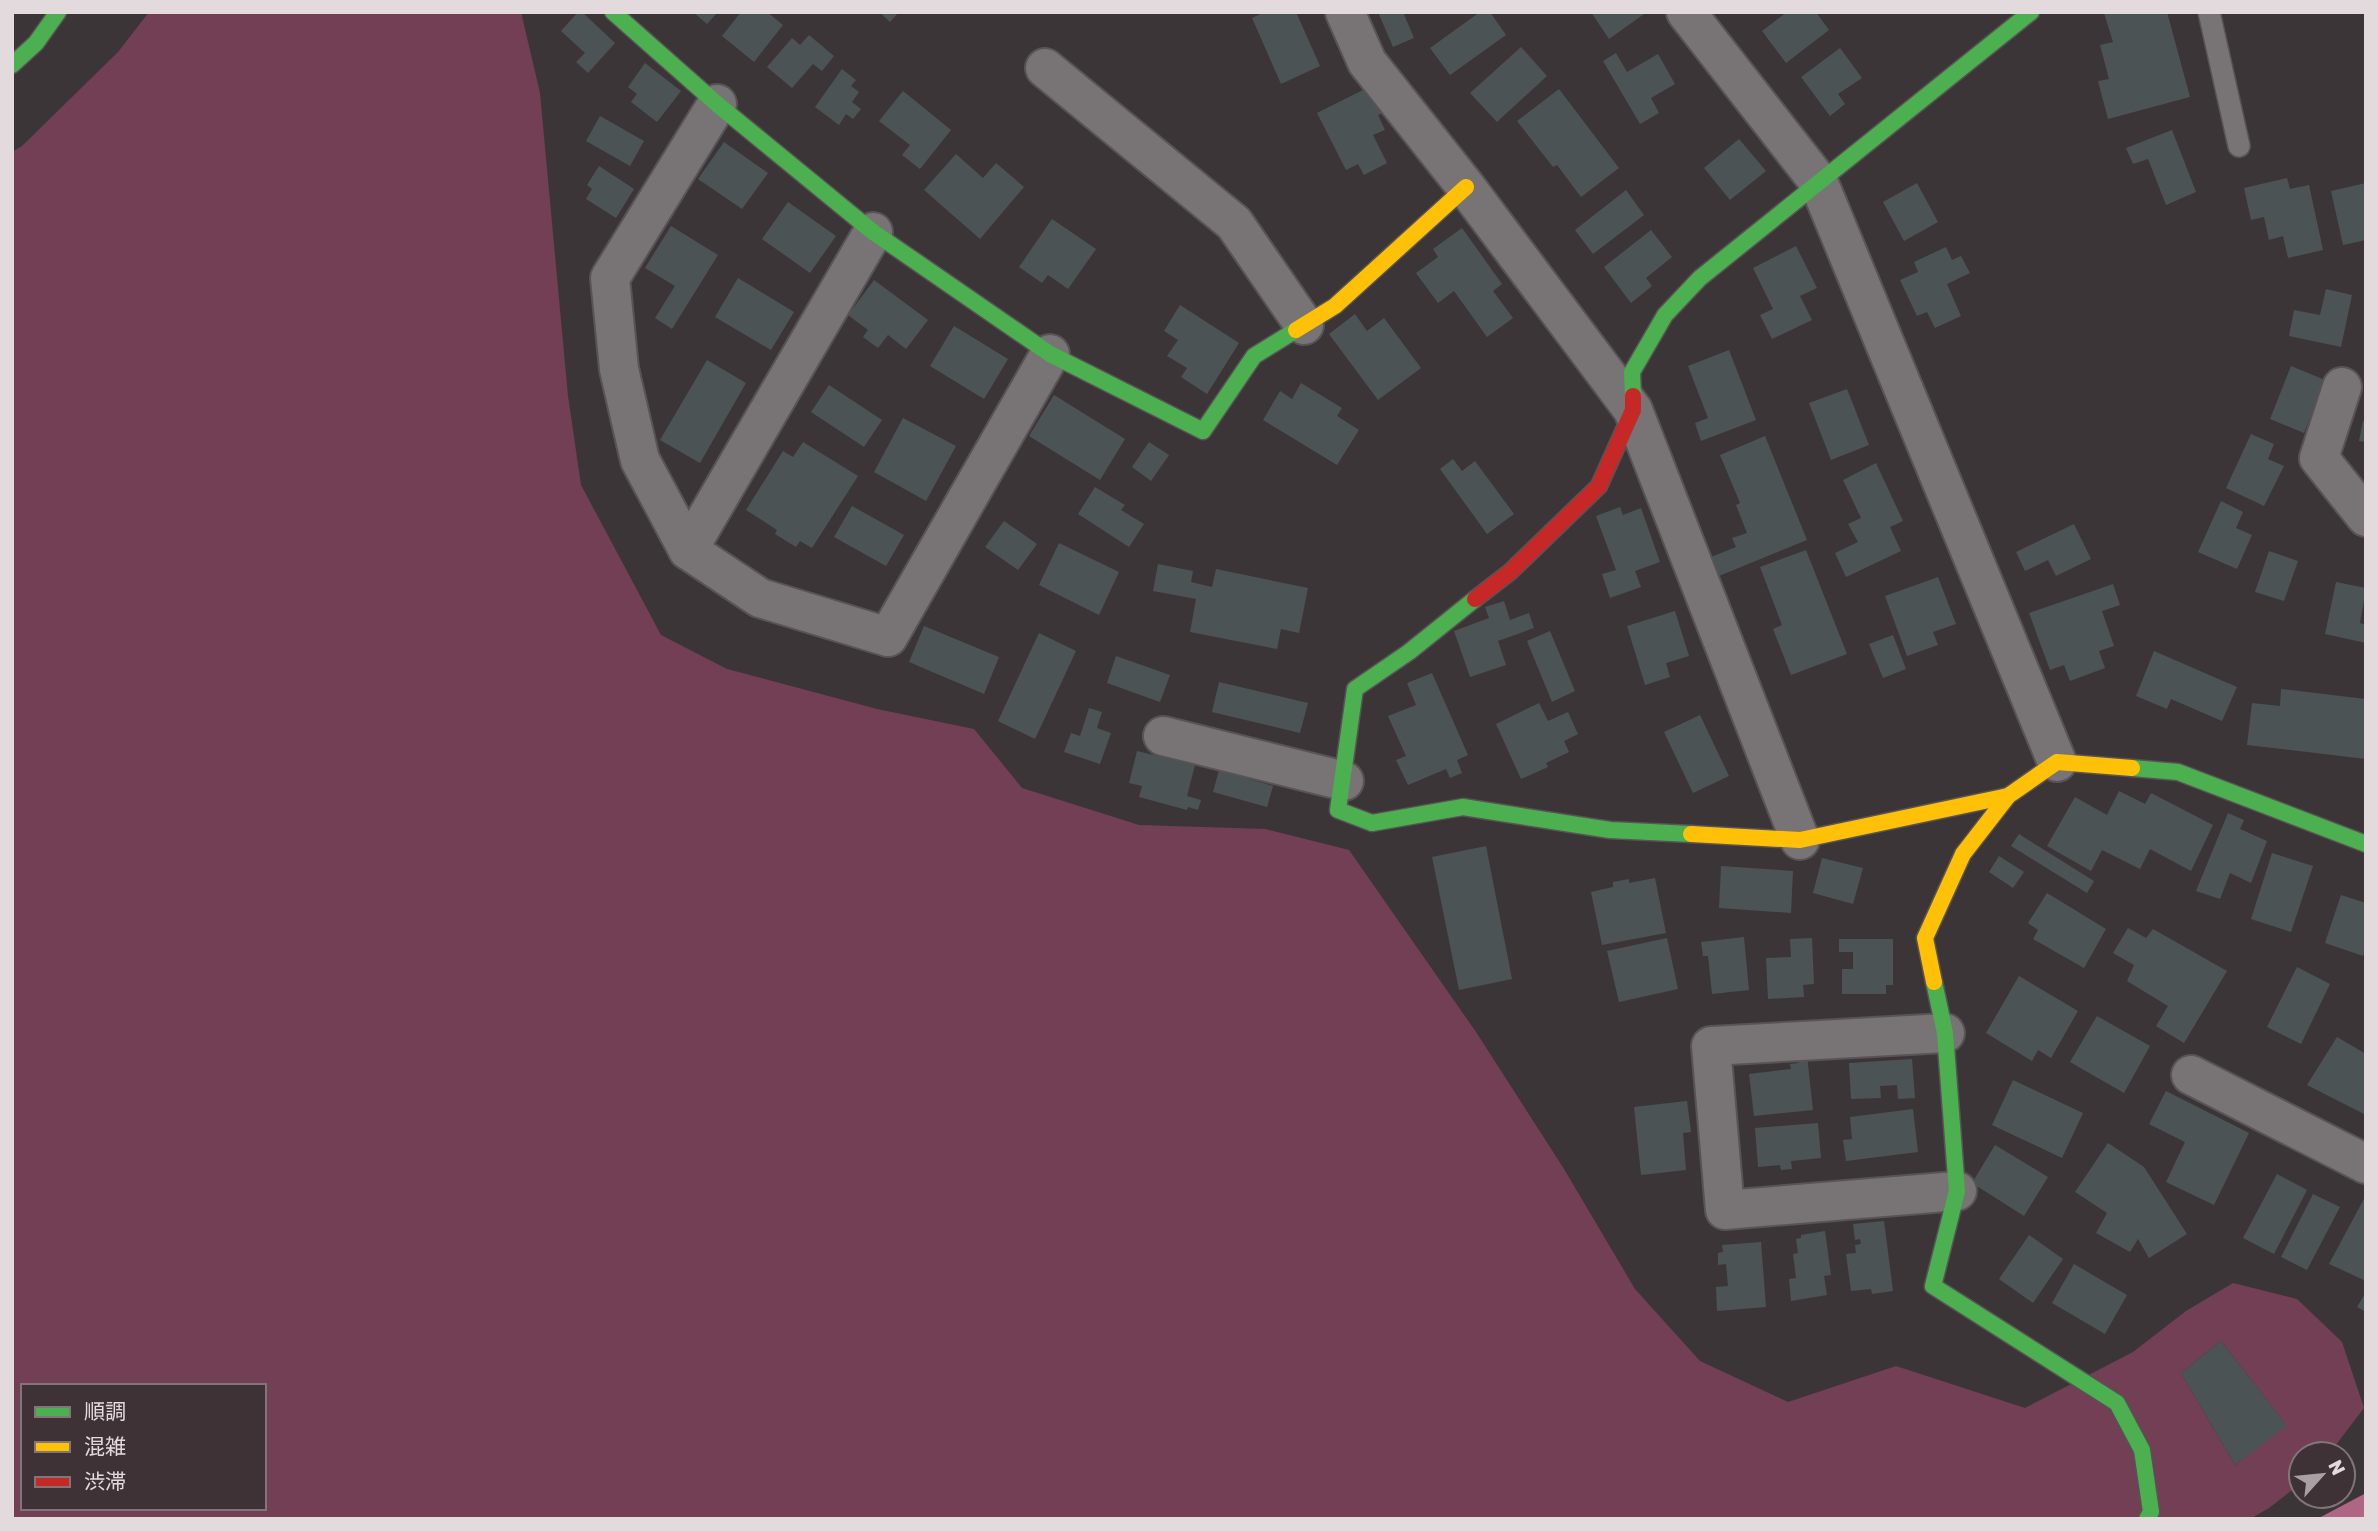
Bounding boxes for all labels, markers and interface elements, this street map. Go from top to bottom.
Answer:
legend [21,1384,266,1510]
text: 順調 [84,1399,126,1424]
text: 混雑 [84,1434,126,1459]
north arrow [2287,1440,2357,1510]
text: N [2323,1456,2350,1479]
text: 渋滞 [84,1469,126,1494]

